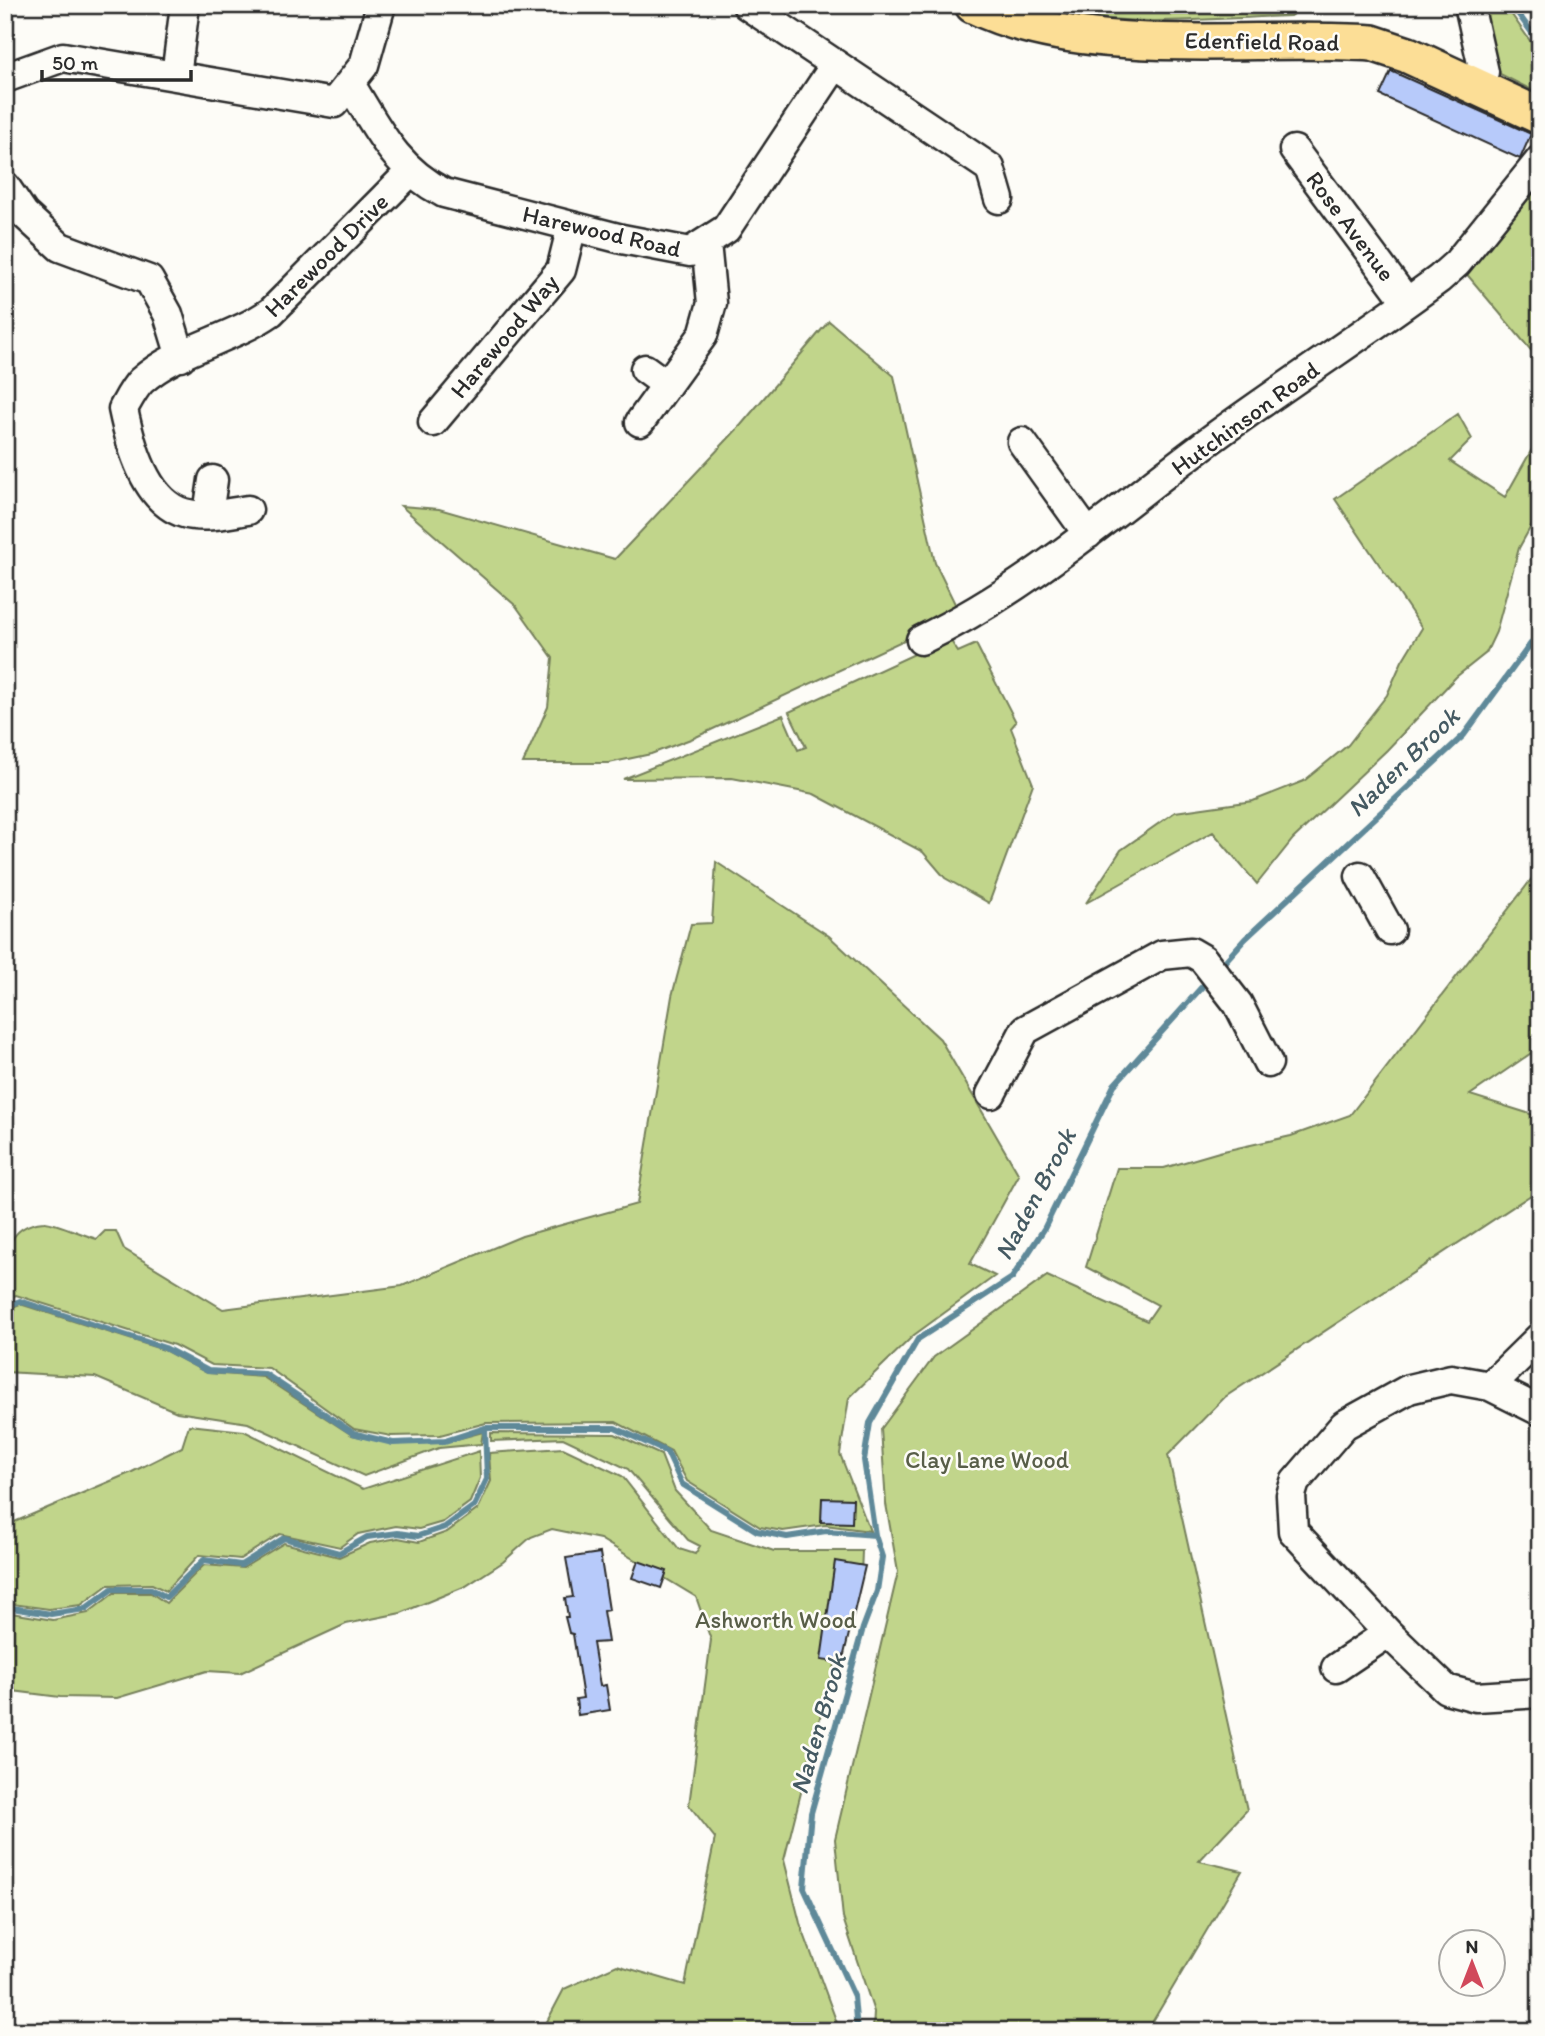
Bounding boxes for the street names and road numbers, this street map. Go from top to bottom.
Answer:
street label: Edenfield Road [1184,25,1340,57]
street label: Rose Avenue [1300,165,1402,287]
street label: Harewood Drive [258,187,394,323]
street label: Harewood Road [520,199,684,263]
street label: Harewood Way [444,268,564,404]
street label: Hutchinson Road [1165,355,1325,481]

